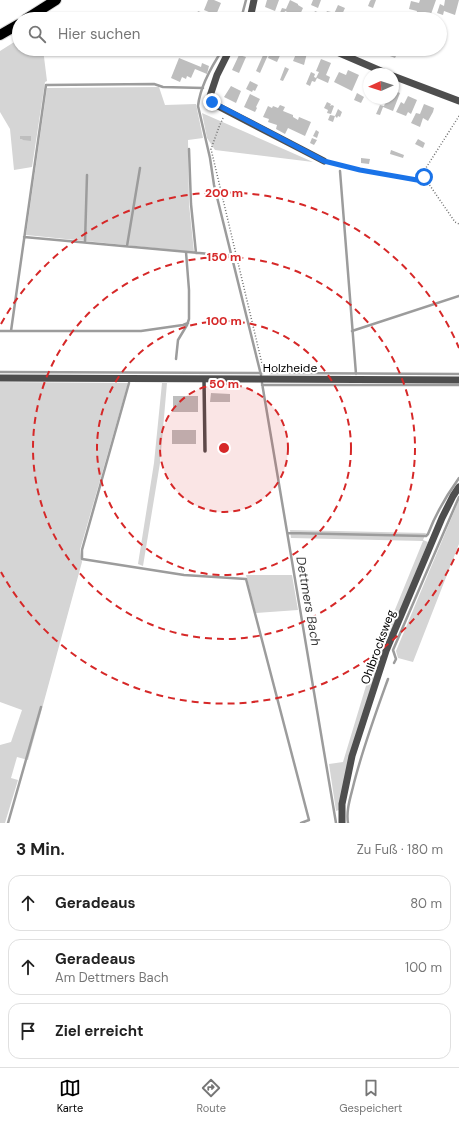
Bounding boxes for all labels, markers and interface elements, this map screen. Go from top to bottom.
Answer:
search box [12,12,447,56]
icon: search [26,23,48,45]
text: Hier suchen [58,24,140,44]
north arrow [363,68,399,104]
route end [203,93,221,111]
route start [415,168,433,186]
text: 200 m [205,185,243,201]
text: 150 m [207,249,241,265]
text: 100 m [206,313,242,329]
street label: Holzheide [263,360,317,376]
text: 50 m [209,376,239,392]
centre of rings [217,441,231,455]
water label: Dettmers Bach [292,555,325,647]
street label: Ohlbrocksweg [357,607,399,687]
text: 3 Min. [16,838,65,860]
text: Zu Fuß · 180 m [357,841,443,858]
icon: ahead [17,892,39,914]
text: Geradeaus [55,893,136,913]
text: 80 m [410,895,442,912]
text: Geradeaus [55,949,136,969]
icon: ahead [17,956,39,978]
text: 100 m [405,959,442,976]
text: Am Dettmers Bach [55,969,169,986]
icon: arrive [17,1020,39,1042]
text: Ziel erreicht [55,1021,144,1041]
tab: Karte [57,1077,83,1115]
tab: Route [197,1077,226,1115]
tab: Gespeichert [339,1077,402,1115]

